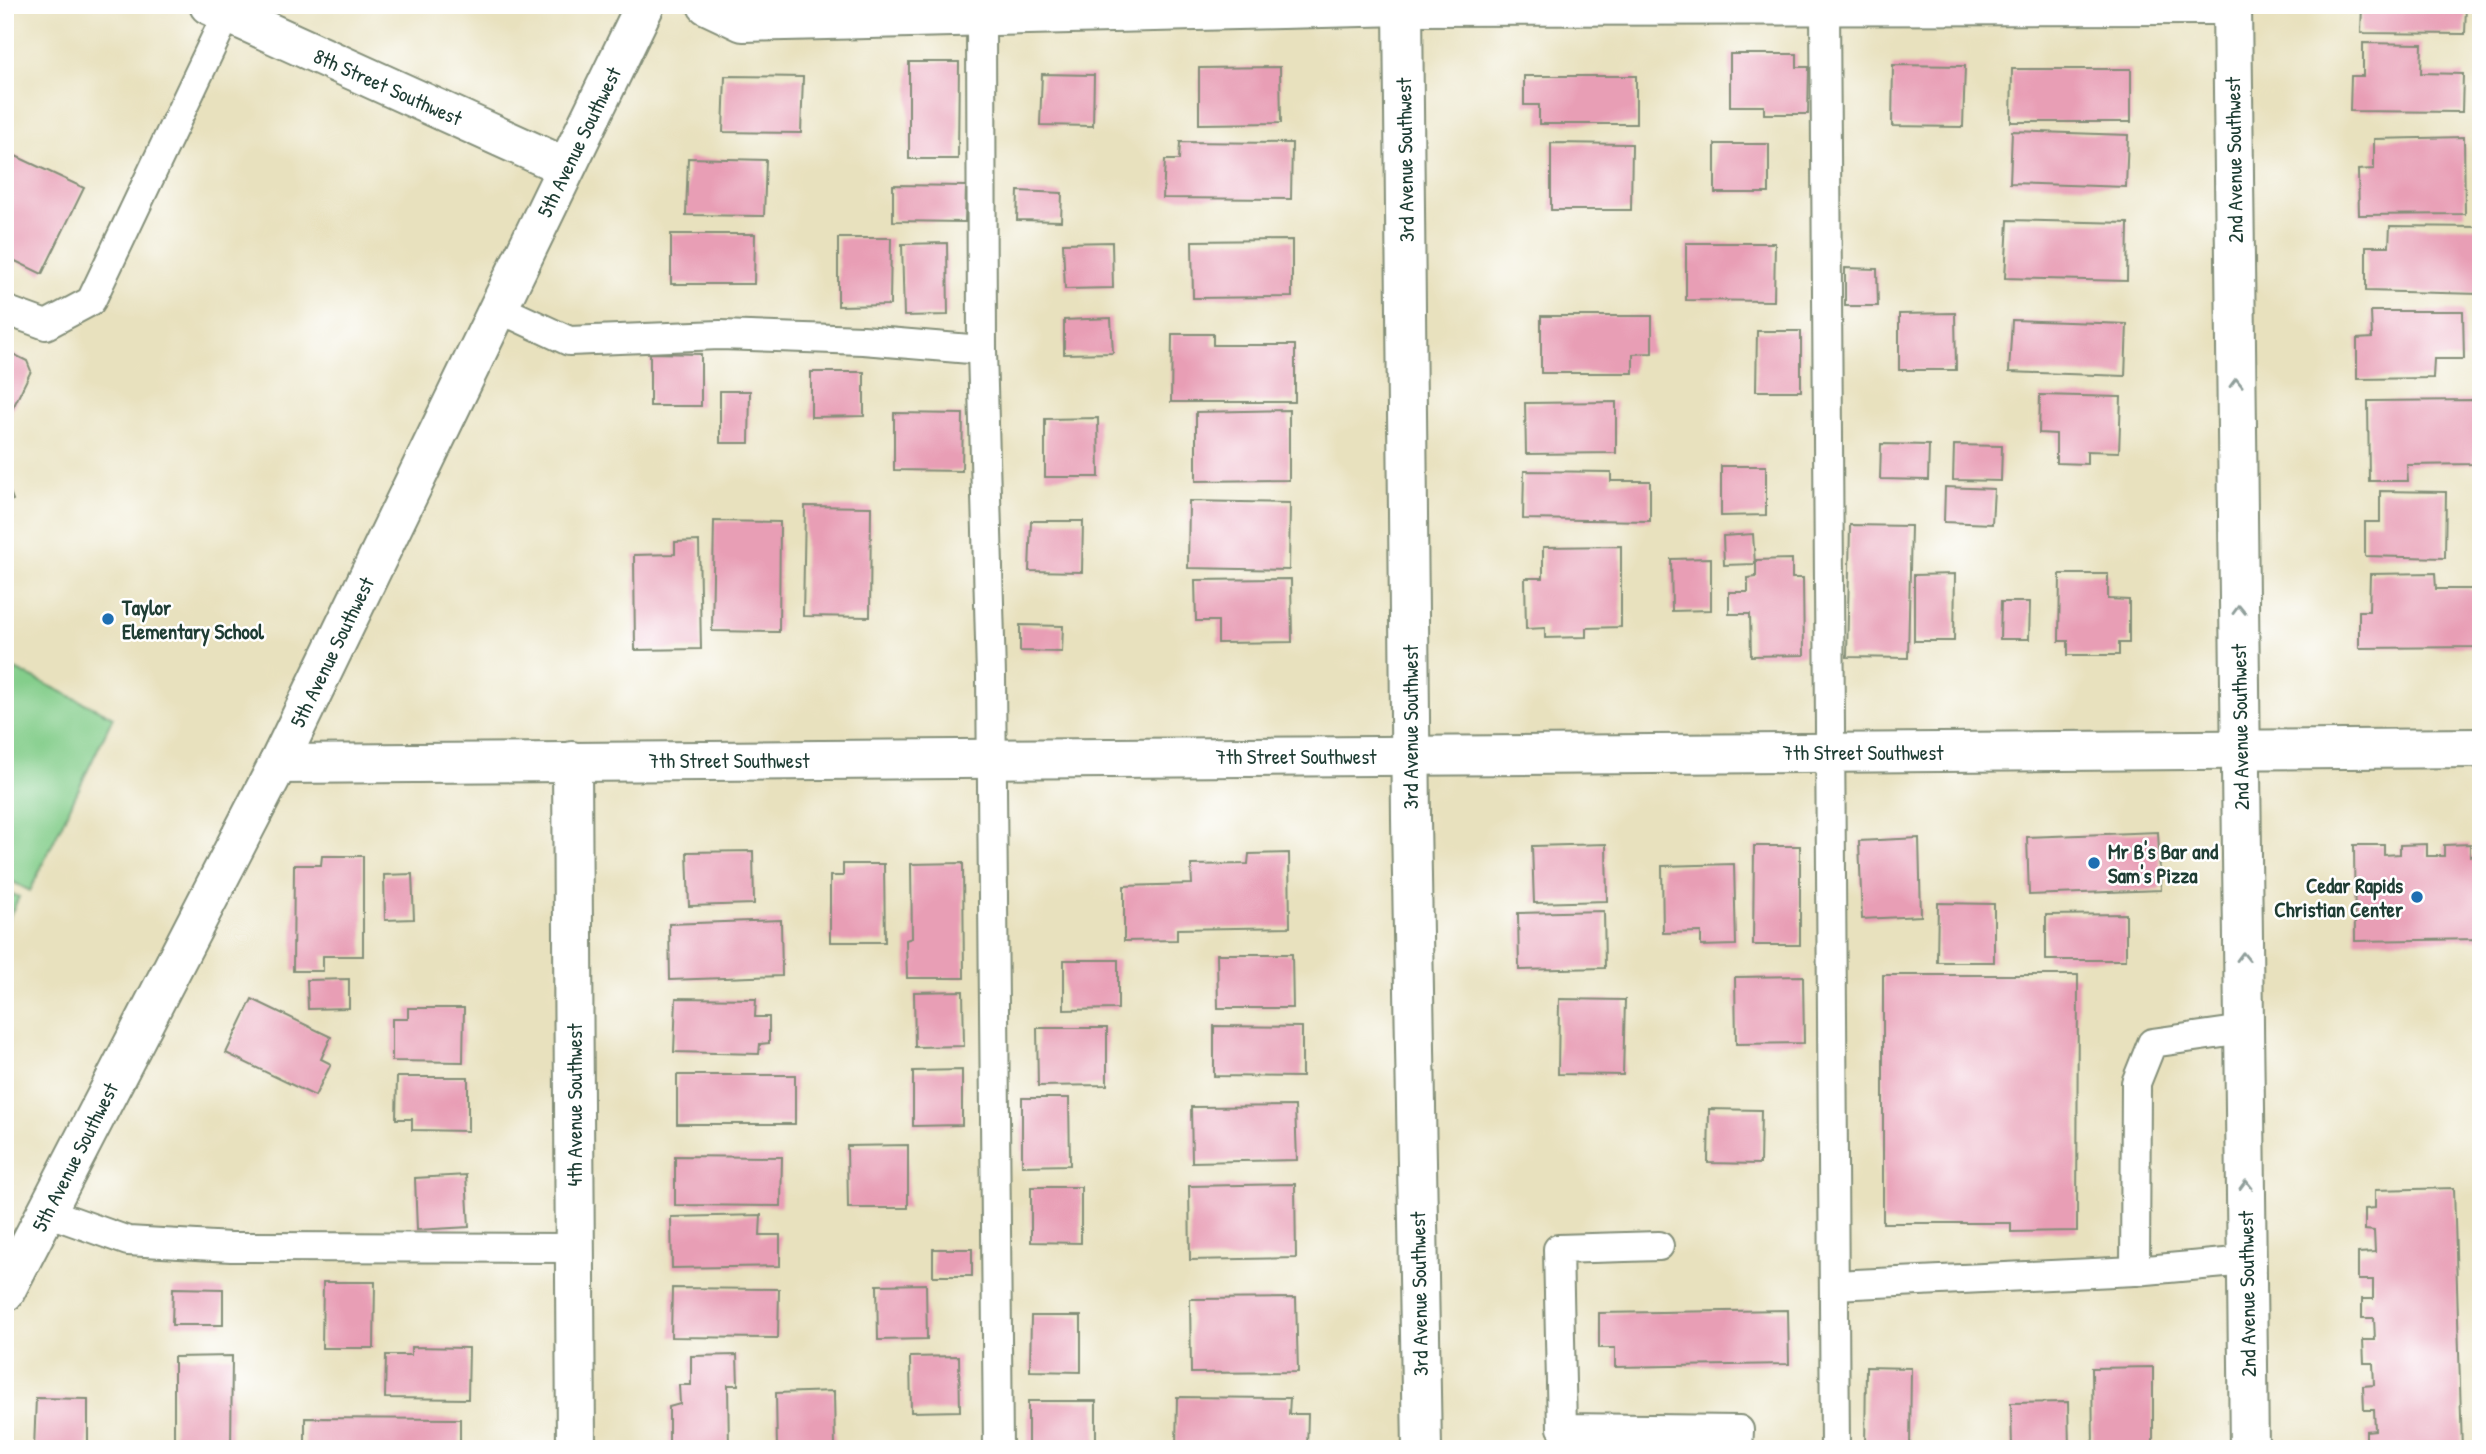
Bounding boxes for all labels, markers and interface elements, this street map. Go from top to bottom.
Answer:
street label: 8th Street Southwest [309,41,468,133]
street label: 5th Avenue Southwest [530,61,628,222]
street label: 2nd Avenue Southwest [2218,76,2250,243]
street label: 3rd Avenue Southwest [1389,77,1421,243]
one-way arrow [2228,377,2244,388]
street label: 5th Avenue Southwest [283,571,381,732]
place label: Taylor Elementary School [121,593,264,647]
one-way arrow [2231,605,2247,615]
marker: Taylor Elementary School [100,611,116,627]
street label: 2nd Avenue Southwest [2224,643,2256,810]
street label: 3rd Avenue Southwest [1396,644,1425,809]
street label: 7th Street Southwest [1783,738,1944,767]
street label: 7th Street Southwest [1216,742,1377,771]
street label: 7th Street Southwest [649,746,810,775]
place label: Mr B's Bar and Sam's Pizza [2108,837,2219,890]
marker: Mr B's Bar and Sam's Pizza [2086,855,2102,871]
place label: Cedar Rapids Christian Center [2274,871,2404,924]
marker: Cedar Rapids Christian Center [2409,889,2425,905]
one-way arrow [2235,951,2251,962]
street label: 4th Avenue Southwest [560,1023,589,1186]
street label: 5th Avenue Southwest [25,1077,125,1237]
one-way arrow [2238,1179,2254,1189]
street label: 2nd Avenue Southwest [2231,1210,2263,1377]
street label: 3rd Avenue Southwest [1403,1211,1435,1377]

